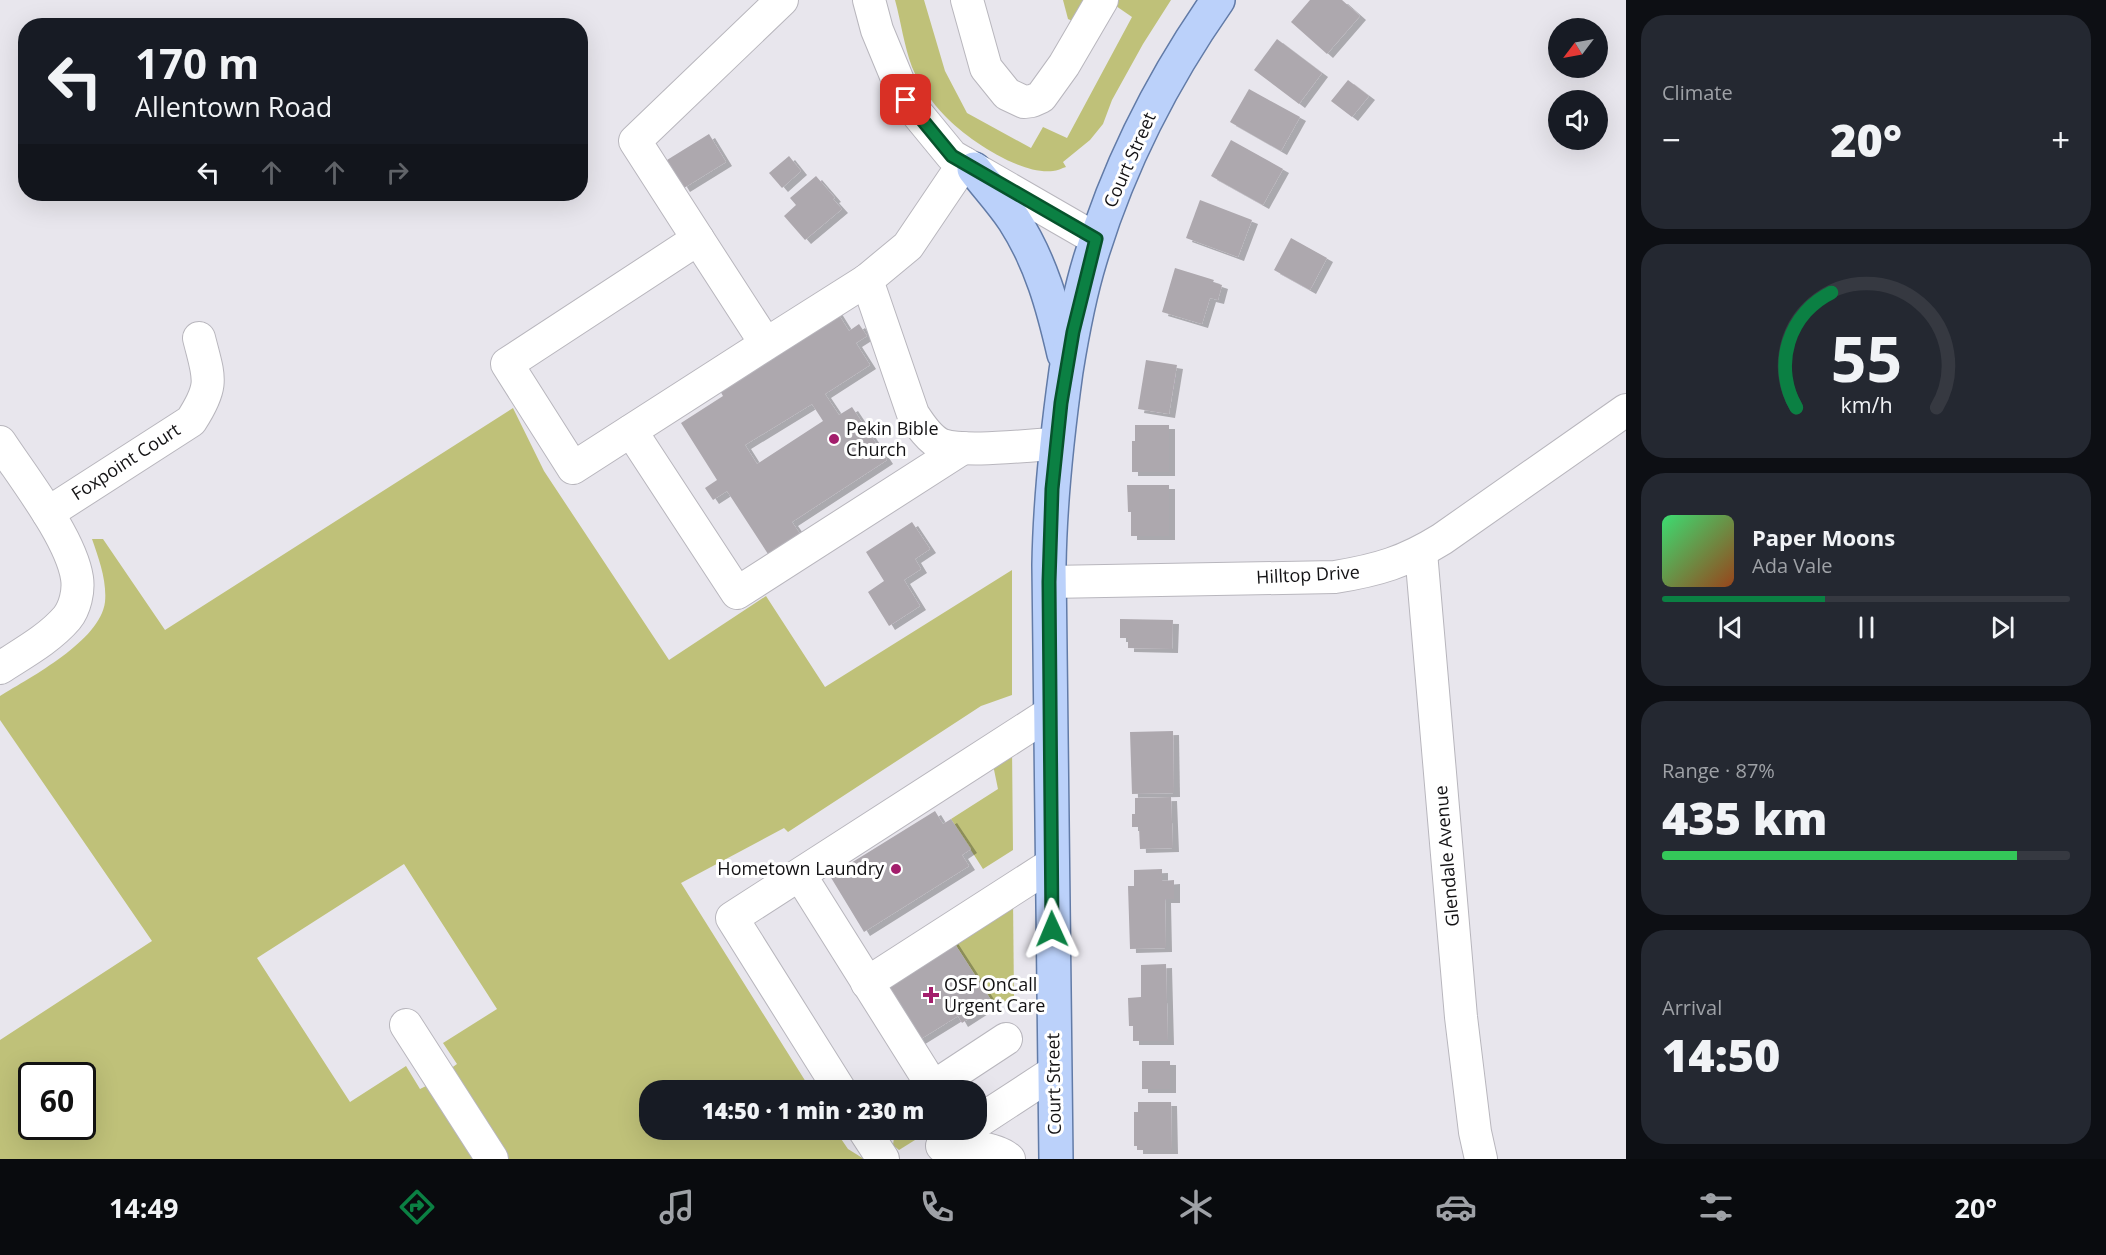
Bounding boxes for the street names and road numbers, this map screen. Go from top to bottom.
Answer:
street label: Court Street [1097,108,1161,211]
street label: Foxpoint Court [66,417,184,505]
street label: Hilltop Drive [1255,559,1360,589]
street label: Glendale Avenue [1428,784,1464,928]
street label: Court Street [1040,1033,1066,1135]

